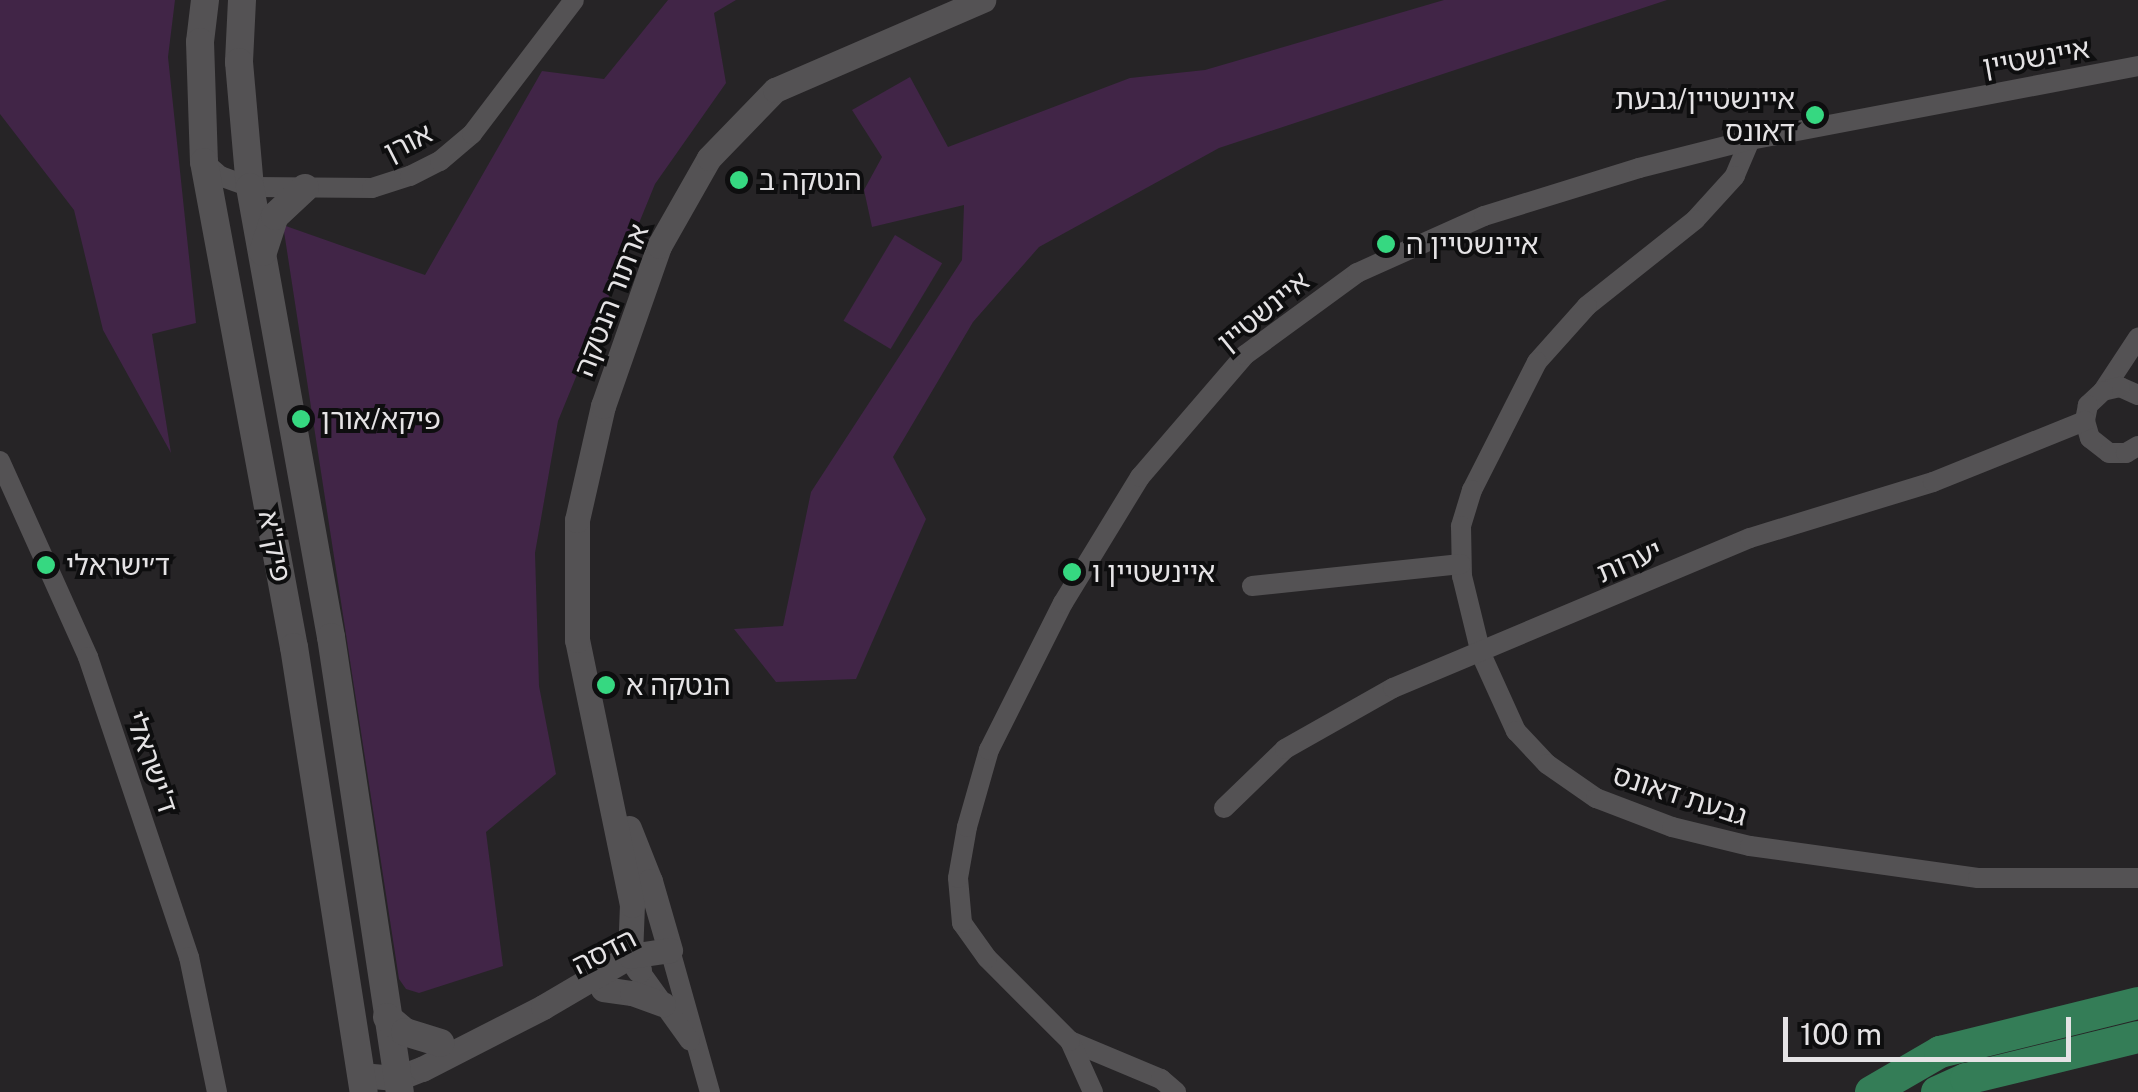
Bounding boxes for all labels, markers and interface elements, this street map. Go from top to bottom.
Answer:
street label: איינשטיין [1980,31,2092,83]
place label: איינשטיין/גבעת דאונס [1615,82,1795,148]
marker: איינשטיין/גבעת דאונס [1804,104,1826,126]
street label: אורן [378,116,438,168]
place label: הנטקה ב [759,163,862,197]
marker: הנטקה ב [728,169,750,191]
street label: ארתור הנטקה [567,219,655,381]
place label: איינשטיין ה [1406,227,1538,261]
marker: איינשטיין ה [1375,233,1397,255]
street label: איינשטיין [1210,264,1316,358]
place label: פיקא/אורן [321,402,441,436]
marker: פיקא/אורן [290,408,312,430]
street label: פיק"א [252,507,298,585]
street label: יערות [1592,532,1666,590]
place label: ד׳ישראלי [66,548,170,582]
marker: ד׳ישראלי [35,554,57,576]
place label: איינשטיין ו [1092,555,1215,589]
marker: איינשטיין ו [1061,561,1083,583]
place label: הנטקה א [626,668,731,702]
marker: הנטקה א [595,674,617,696]
street label: ד'ישראלי [119,707,185,817]
street label: גבעת דאונס [1609,758,1751,832]
street label: הדסה [566,921,642,981]
scale bar [1788,997,2076,1059]
text: 100 m [1800,1016,1882,1052]

